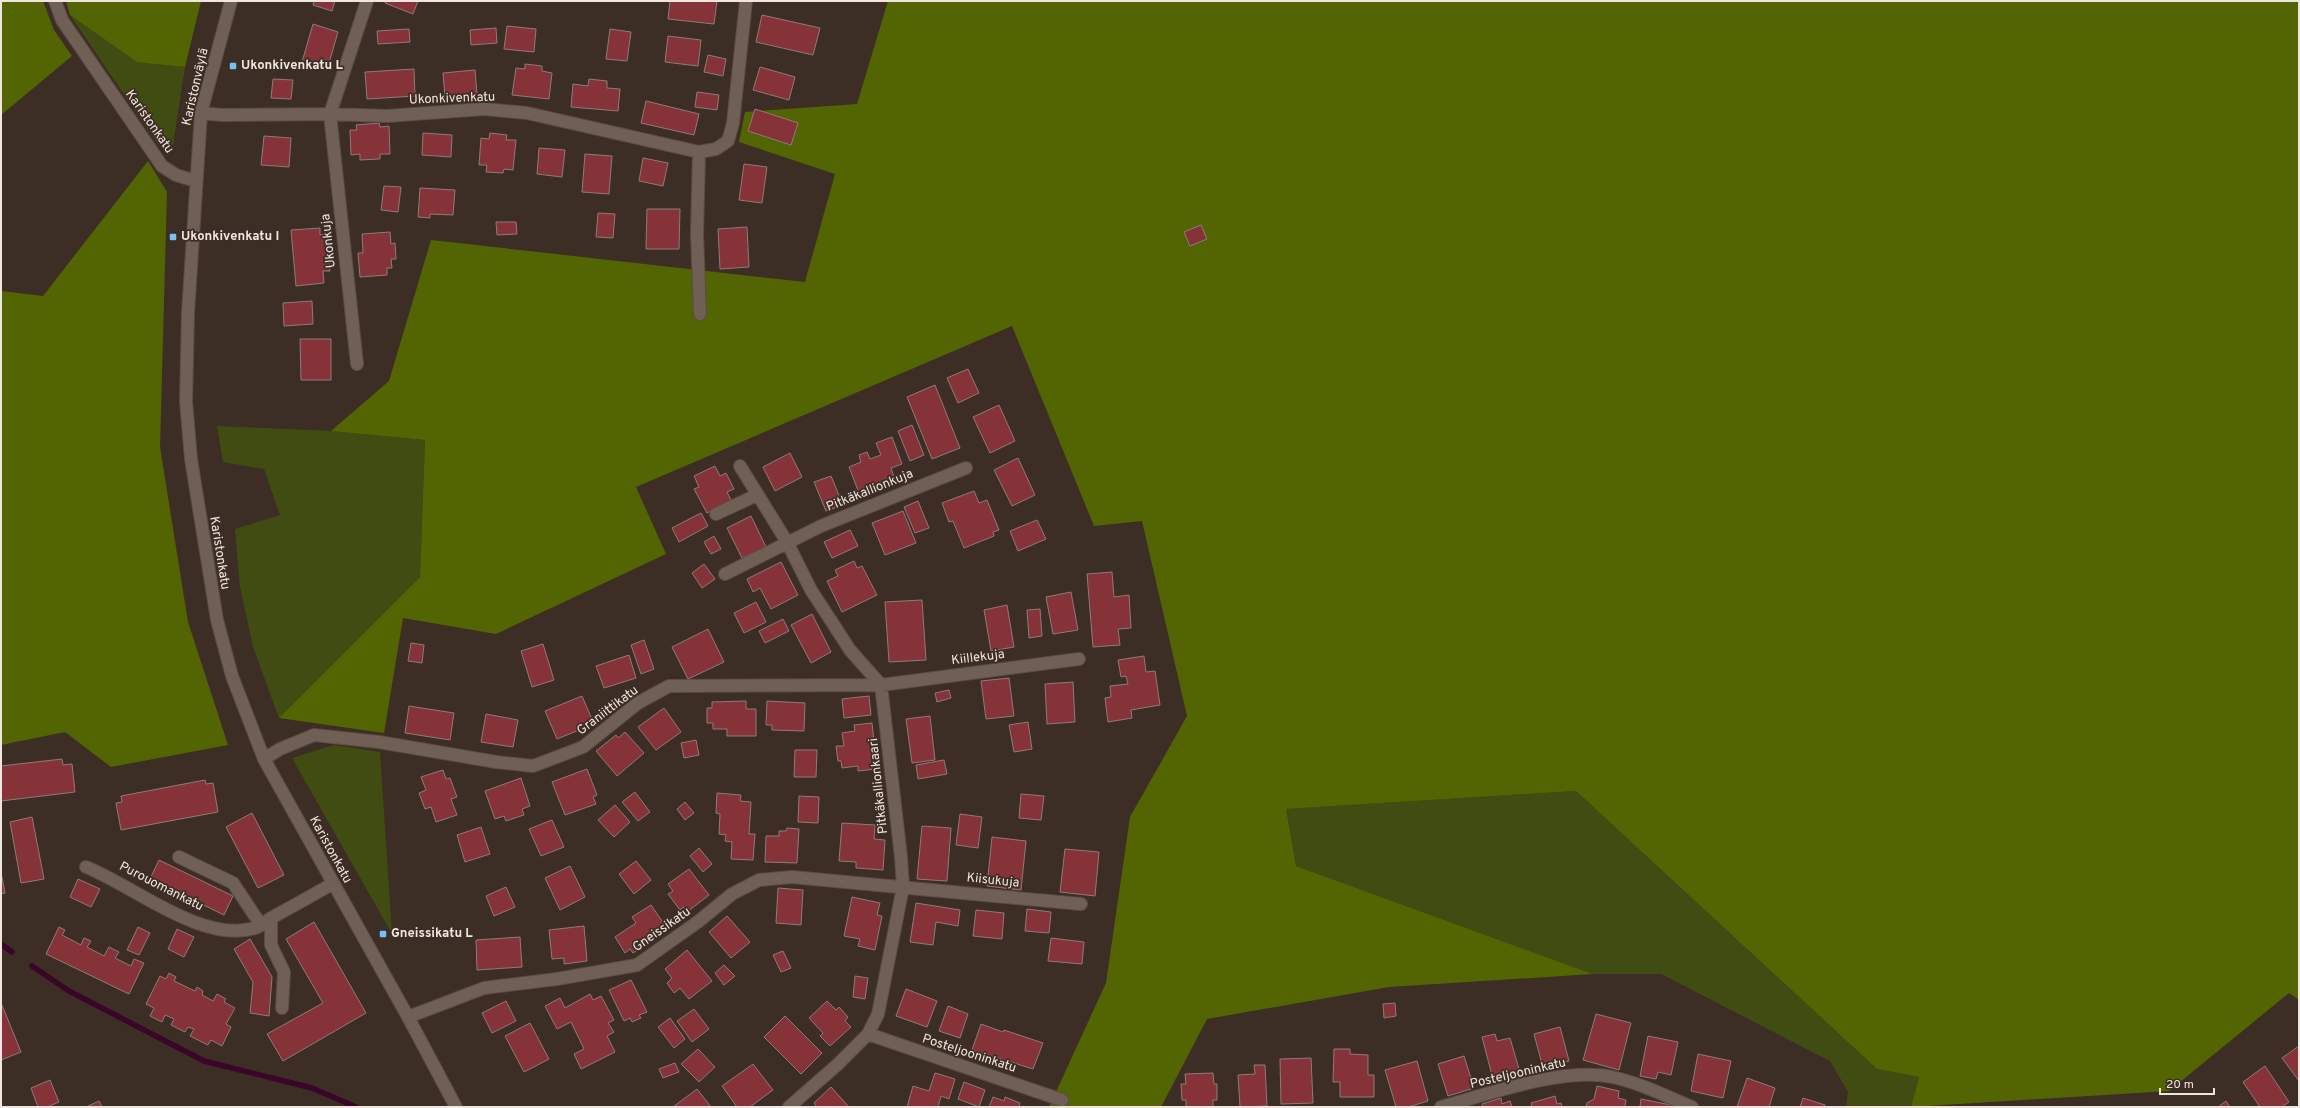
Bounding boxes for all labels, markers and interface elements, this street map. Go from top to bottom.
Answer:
street label: Karistonväylä [179,47,213,127]
place label: Ukonkivenkatu L [241,58,343,74]
marker: Ukonkivenkatu L [228,61,238,71]
street label: Karistonkatu [121,87,177,157]
street label: Ukonkivenkatu [409,89,495,109]
street label: Ukonkuja [318,213,340,269]
place label: Ukonkivenkatu I [181,229,279,245]
marker: Ukonkivenkatu I [168,232,178,242]
street label: Pitkäkallionkuja [824,466,916,516]
street label: Karistonkatu [205,515,233,591]
street label: Kiillekuja [950,647,1006,669]
street label: Graniittikatu [574,683,642,739]
street label: Pitkäkallionkaari [866,737,892,835]
street label: Karistonkatu [305,814,355,886]
street label: Purouomankatu [116,859,206,915]
street label: Kiisukuja [966,870,1020,892]
street label: Gneissikatu [630,904,694,956]
place label: Gneissikatu L [391,926,473,942]
marker: Gneissikatu L [378,929,388,939]
street label: Posteljooninkatu [920,1031,1018,1077]
street label: Posteljooninkatu [1468,1055,1568,1093]
scale bar [2160,1070,2214,1096]
text: 20 m [2166,1077,2194,1093]

